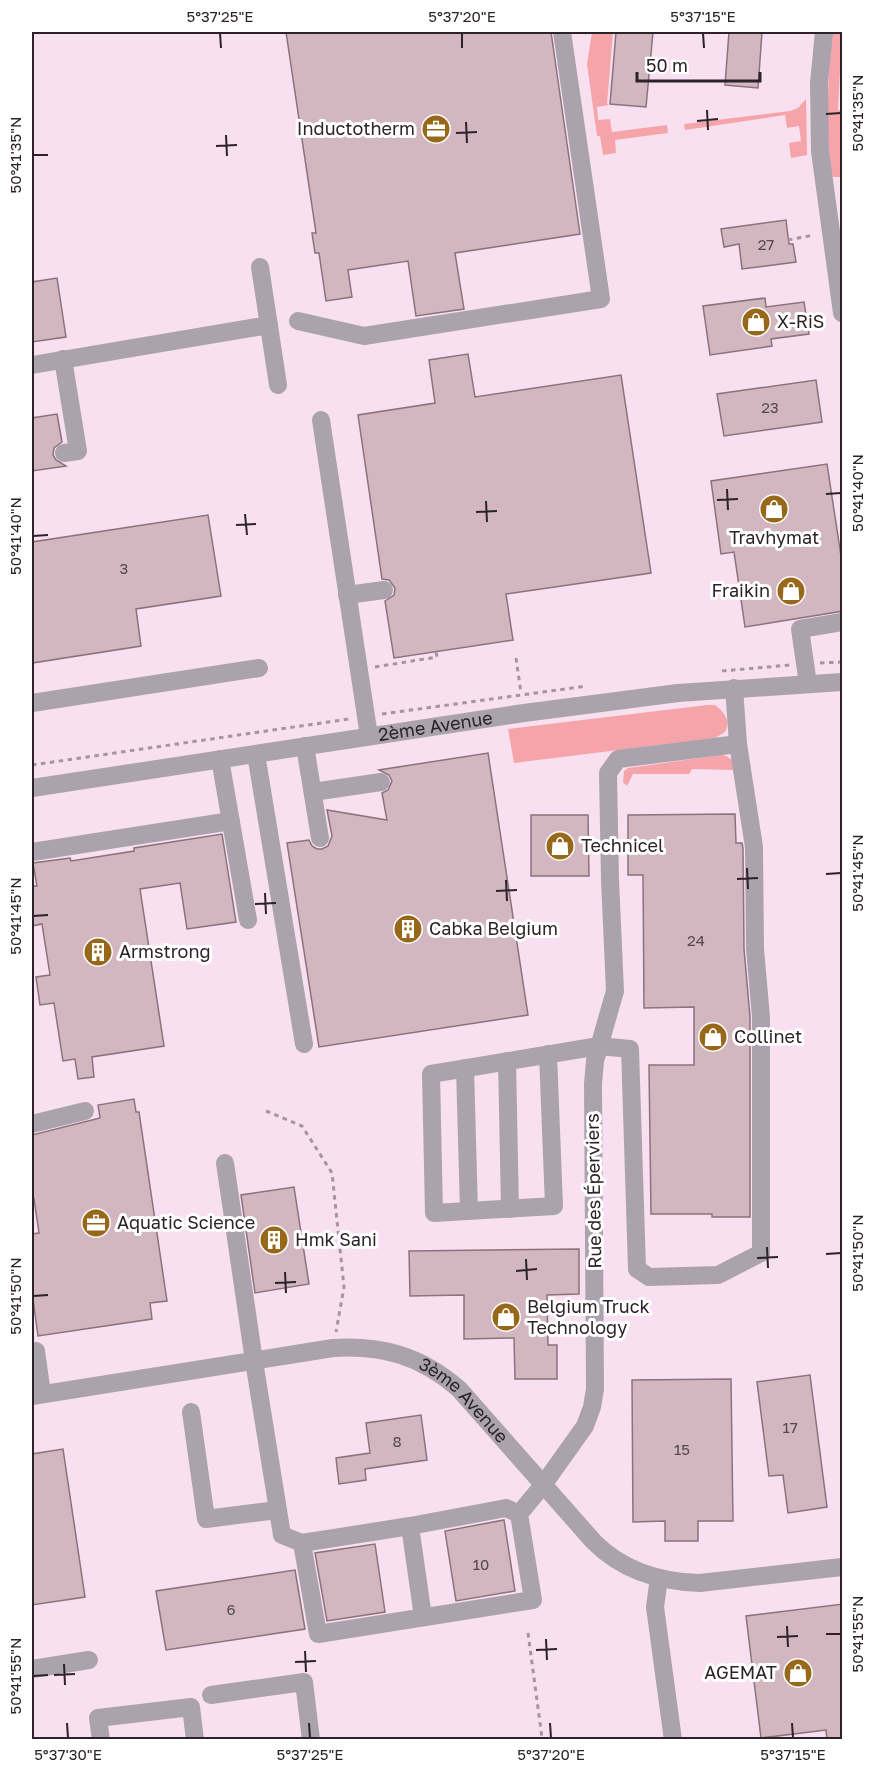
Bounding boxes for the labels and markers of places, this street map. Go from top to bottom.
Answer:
office icon: Inductotherm [420,113,452,145]
place label: Inductotherm [297,117,415,139]
shop icon: X-RiS [740,306,772,338]
place label: X-RiS [777,310,824,332]
shop icon: Travhymat [758,493,790,525]
place label: Travhymat [729,526,819,548]
shop icon: Fraikin [775,575,807,607]
place label: Fraikin [711,579,770,601]
shop icon: Technicel [544,830,576,862]
place label: Technicel [581,834,664,856]
building icon: Cabka Belgium [392,913,424,945]
place label: Cabka Belgium [429,917,558,939]
building icon: Armstrong [82,936,114,968]
place label: Armstrong [119,940,211,962]
shop icon: Collinet [697,1021,729,1053]
place label: Collinet [734,1025,802,1047]
office icon: Aquatic Science [80,1207,112,1239]
place label: Aquatic Science [117,1211,255,1233]
building icon: Hmk Sani [258,1224,290,1256]
place label: Hmk Sani [295,1228,377,1250]
place label: Belgium Truck Technology [527,1295,650,1338]
shop icon: Belgium Truck Technology [490,1301,522,1333]
shop icon: AGEMAT [782,1657,814,1689]
place label: AGEMAT [704,1661,777,1683]

